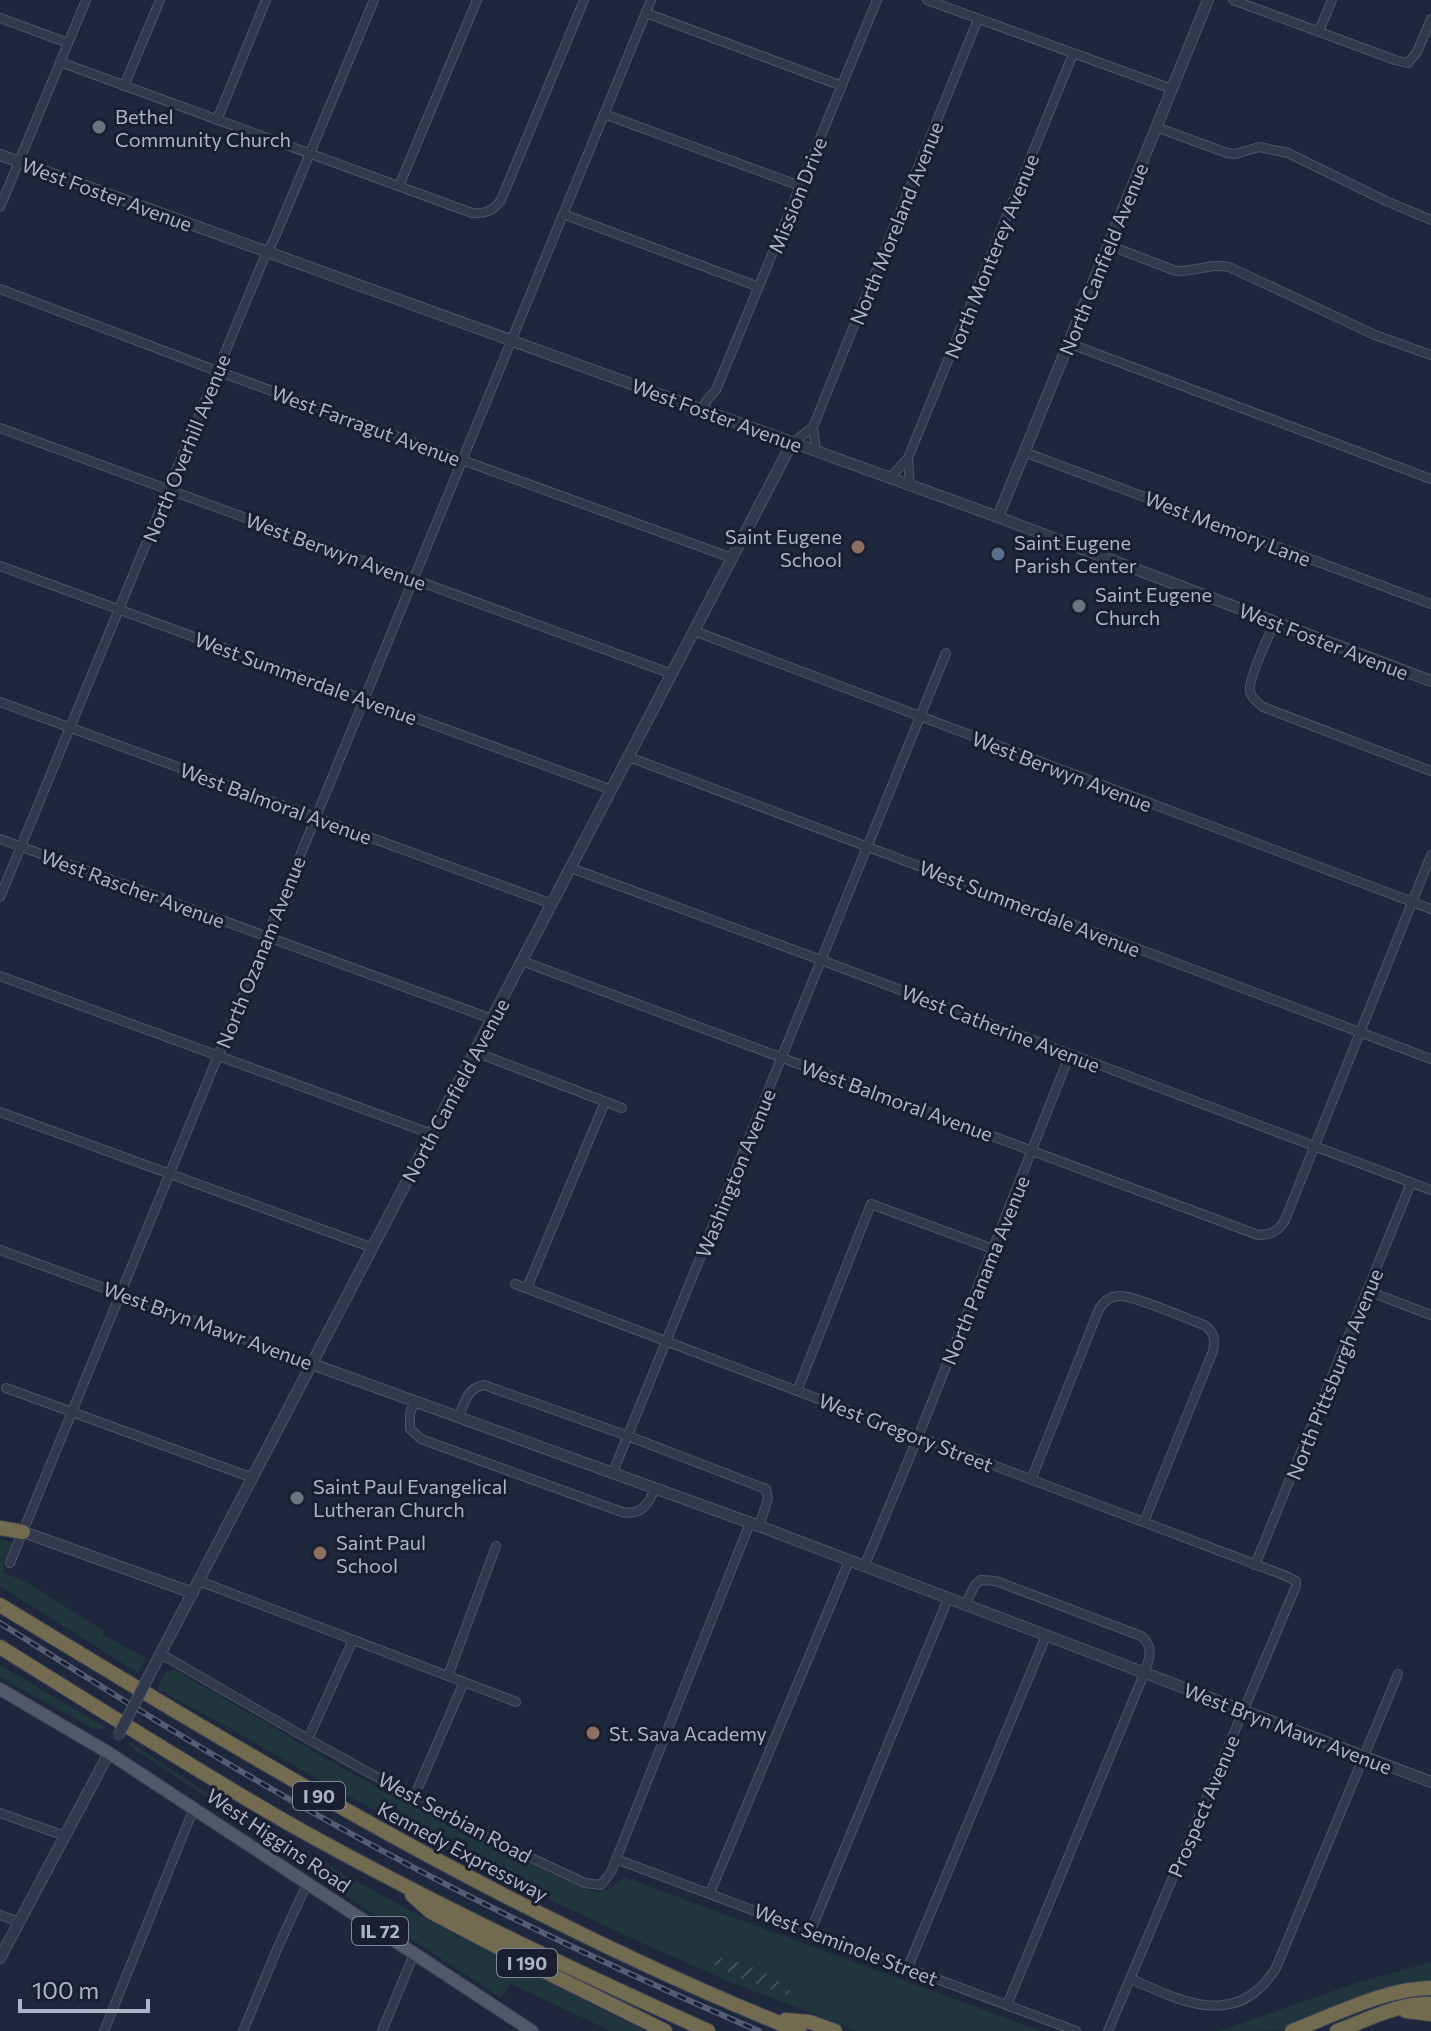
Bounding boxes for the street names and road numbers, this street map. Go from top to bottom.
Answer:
street label: North Moreland Avenue [844,118,948,328]
street label: Mission Drive [763,133,831,257]
street label: North Monterey Avenue [939,150,1043,362]
street label: West Foster Avenue [19,152,195,236]
street label: North Canfield Avenue [1054,160,1152,358]
street label: North Overhill Avenue [137,351,235,545]
street label: West Foster Avenue [629,373,805,457]
street label: West Farragut Avenue [268,380,464,470]
street label: West Memory Lane [1142,485,1314,571]
street label: West Berwyn Avenue [242,507,430,595]
street label: West Foster Avenue [1236,598,1412,684]
street label: West Summerdale Avenue [192,627,420,729]
street label: West Berwyn Avenue [969,726,1155,816]
street label: West Balmoral Avenue [177,757,375,849]
street label: West Rascher Avenue [38,844,228,932]
street label: North Ozanam Avenue [210,852,310,1052]
street label: West Summerdale Avenue [916,855,1144,961]
street label: West Catherine Avenue [898,979,1104,1077]
street label: North Canfield Avenue [396,994,514,1186]
street label: West Balmoral Avenue [798,1054,996,1146]
street label: Washington Avenue [690,1085,780,1261]
street label: North Panama Avenue [936,1172,1034,1368]
street label: North Pittsburgh Avenue [1281,1265,1387,1483]
street label: West Bryn Mawr Avenue [100,1276,316,1374]
street label: West Gregory Street [815,1388,997,1476]
street label: West Bryn Mawr Avenue [1181,1677,1395,1779]
street label: Prospect Avenue [1162,1731,1244,1881]
street label: West Serbian Road [374,1766,536,1868]
road number: I 90 [293,1782,345,1810]
street label: West Higgins Road [202,1783,356,1897]
street label: Kennedy Expressway [374,1796,552,1906]
street label: West Seminole Street [751,1898,941,1990]
road number: IL 72 [352,1917,408,1945]
road number: I 190 [497,1949,557,1977]

